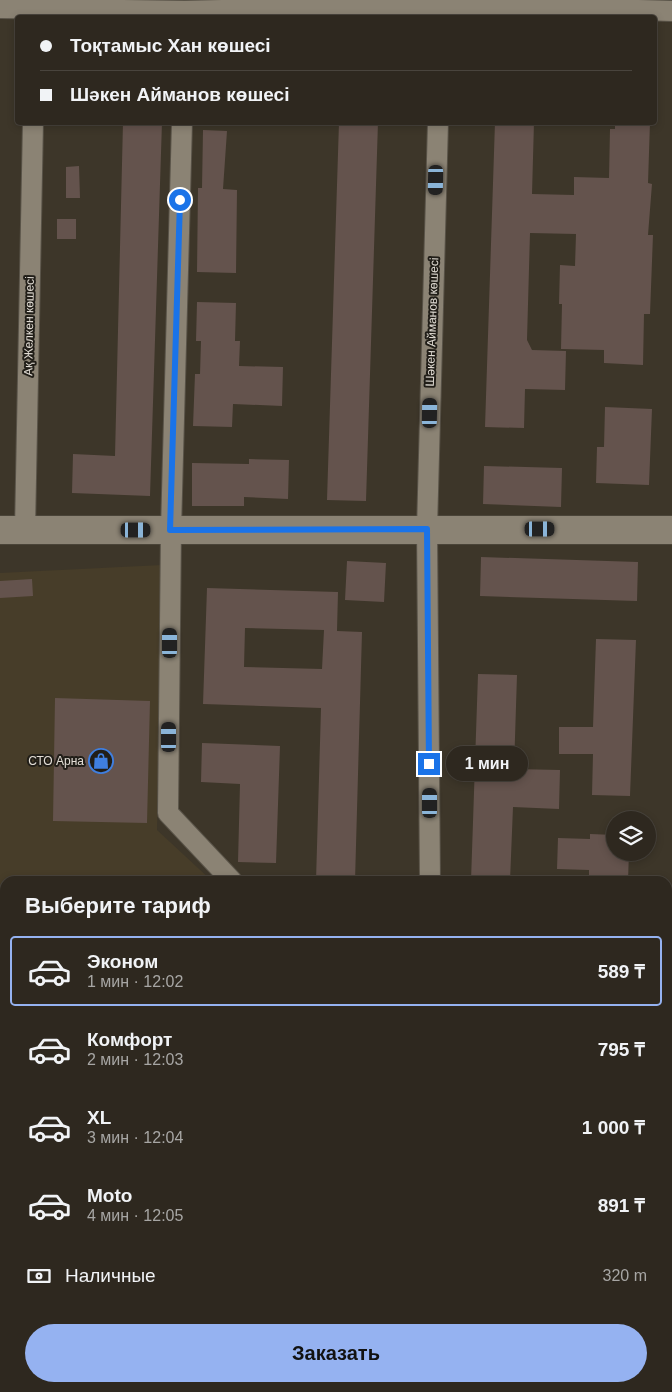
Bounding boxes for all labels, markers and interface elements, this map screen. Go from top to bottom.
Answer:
text: Тоқтамыс Хан көшесі [70,35,271,56]
text: Шәкен Айманов көшесі [70,84,289,105]
car [428,165,443,195]
route start [169,189,191,211]
street label: Шәкен Айманов көшесі [423,257,441,387]
street label: Ақ Желкен көшесі [21,276,37,376]
car [422,398,437,428]
car [525,522,555,537]
car [121,523,151,538]
car [162,628,177,658]
car [161,722,176,752]
callout: 1 мин [446,746,529,782]
shop icon: СТО Арна [88,748,114,774]
route end [418,753,440,775]
place label: СТО Арна [28,754,84,768]
text: 1 мин [465,755,509,772]
car [422,788,437,818]
map controls [606,811,656,861]
button: layers [606,811,656,861]
text: Выберите тариф [25,893,211,918]
icon: car [27,949,72,994]
text: Эконом [87,951,158,972]
text: 589 ₸ [598,961,645,982]
text: 1 мин · 12:02 [87,973,183,990]
icon: car [27,1027,72,1072]
text: Комфорт [87,1029,172,1050]
text: 795 ₸ [598,1039,645,1060]
text: 2 мин · 12:03 [87,1051,183,1068]
icon: car [27,1105,72,1150]
text: XL [87,1107,111,1128]
text: 1 000 ₸ [582,1117,645,1138]
text: 3 мин · 12:04 [87,1129,183,1146]
icon: car [27,1183,72,1228]
text: Moto [87,1185,132,1206]
text: 891 ₸ [598,1195,645,1216]
text: 4 мин · 12:05 [87,1207,183,1224]
icon: cash [25,1262,53,1290]
text: Наличные [65,1265,156,1286]
text: 320 m [603,1267,647,1284]
button: Заказать [25,1324,647,1382]

